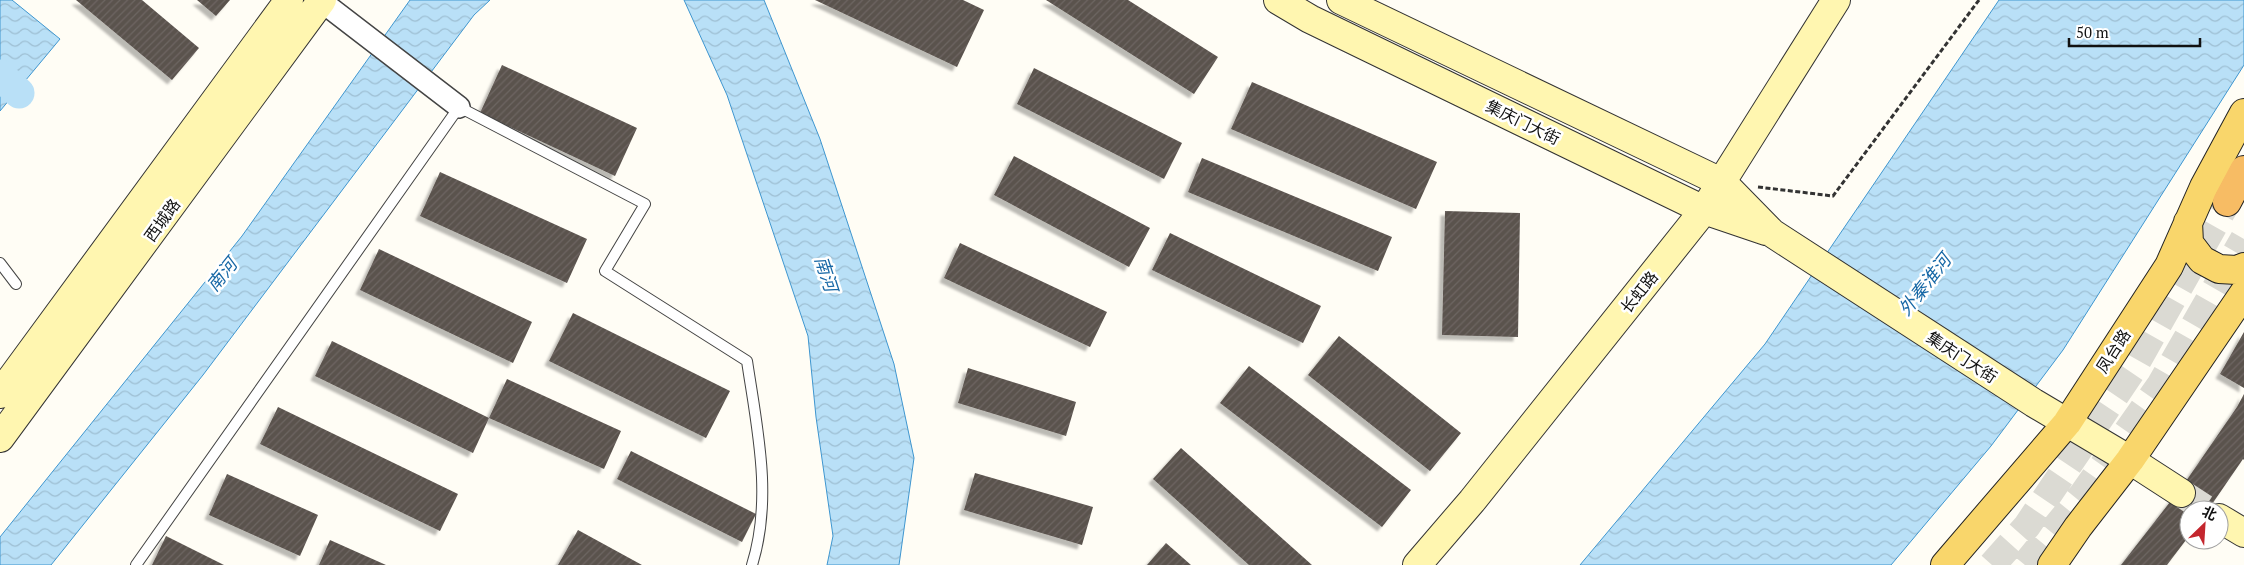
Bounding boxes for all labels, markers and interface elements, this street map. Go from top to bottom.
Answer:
scale bar [2069,15,2200,47]
text: 50 m [2076,22,2109,42]
street label: 集庆门大街 [1482,95,1564,149]
street label: 西城路 [139,194,185,246]
water label: 外秦淮河 [1893,246,1958,320]
water label: 南河 [201,250,244,296]
water label: 南河 [810,253,845,297]
street label: 长虹路 [1615,266,1663,318]
street label: 凤台路 [2091,325,2135,377]
street label: 集庆门大街 [1922,326,2002,388]
north arrow [2179,500,2229,550]
text: 北 [2199,501,2220,524]

